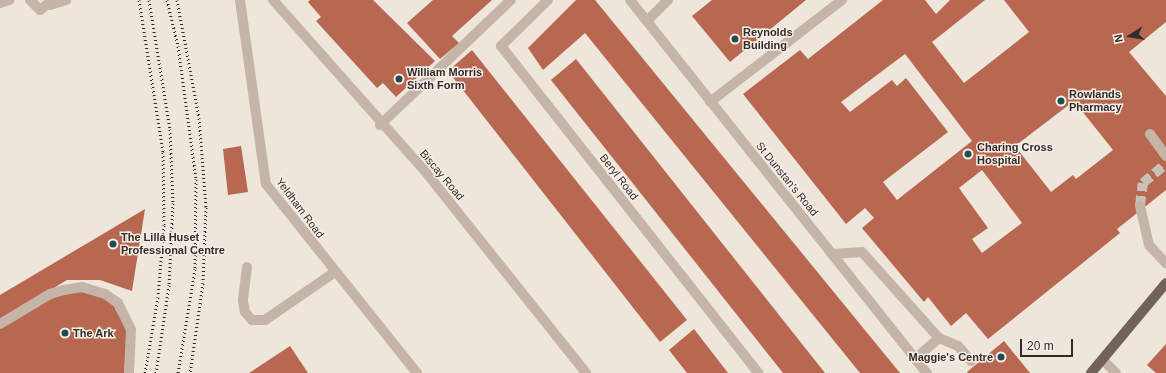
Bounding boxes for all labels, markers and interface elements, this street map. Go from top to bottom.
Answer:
north arrow [1110,16,1150,56]
place label: Reynolds Building [743,26,793,52]
text: N [1112,33,1125,44]
marker: Reynolds Building [730,34,740,44]
place label: William Morris Sixth Form [407,66,482,92]
marker: William Morris Sixth Form [394,74,404,84]
place label: Rowlands Pharmacy [1069,88,1122,114]
marker: Rowlands Pharmacy [1056,96,1066,106]
street label: St Dunstan's Road [753,139,821,219]
place label: Charing Cross Hospital [977,141,1053,167]
street label: Biscay Road [417,147,467,203]
marker: Charing Cross Hospital [962,148,974,160]
street label: Beryl Road [597,151,641,203]
street label: Yeldham Road [273,175,327,241]
place label: The Lilla Huset Professional Centre [121,231,225,257]
marker: The Lilla Huset Professional Centre [108,239,118,249]
place label: The Ark [73,326,114,340]
marker: The Ark [60,328,70,338]
scale bar [1022,331,1075,357]
text: 20 m [1027,339,1054,353]
place label: Maggie's Centre [908,350,993,364]
marker: Maggie's Centre [996,352,1006,362]

